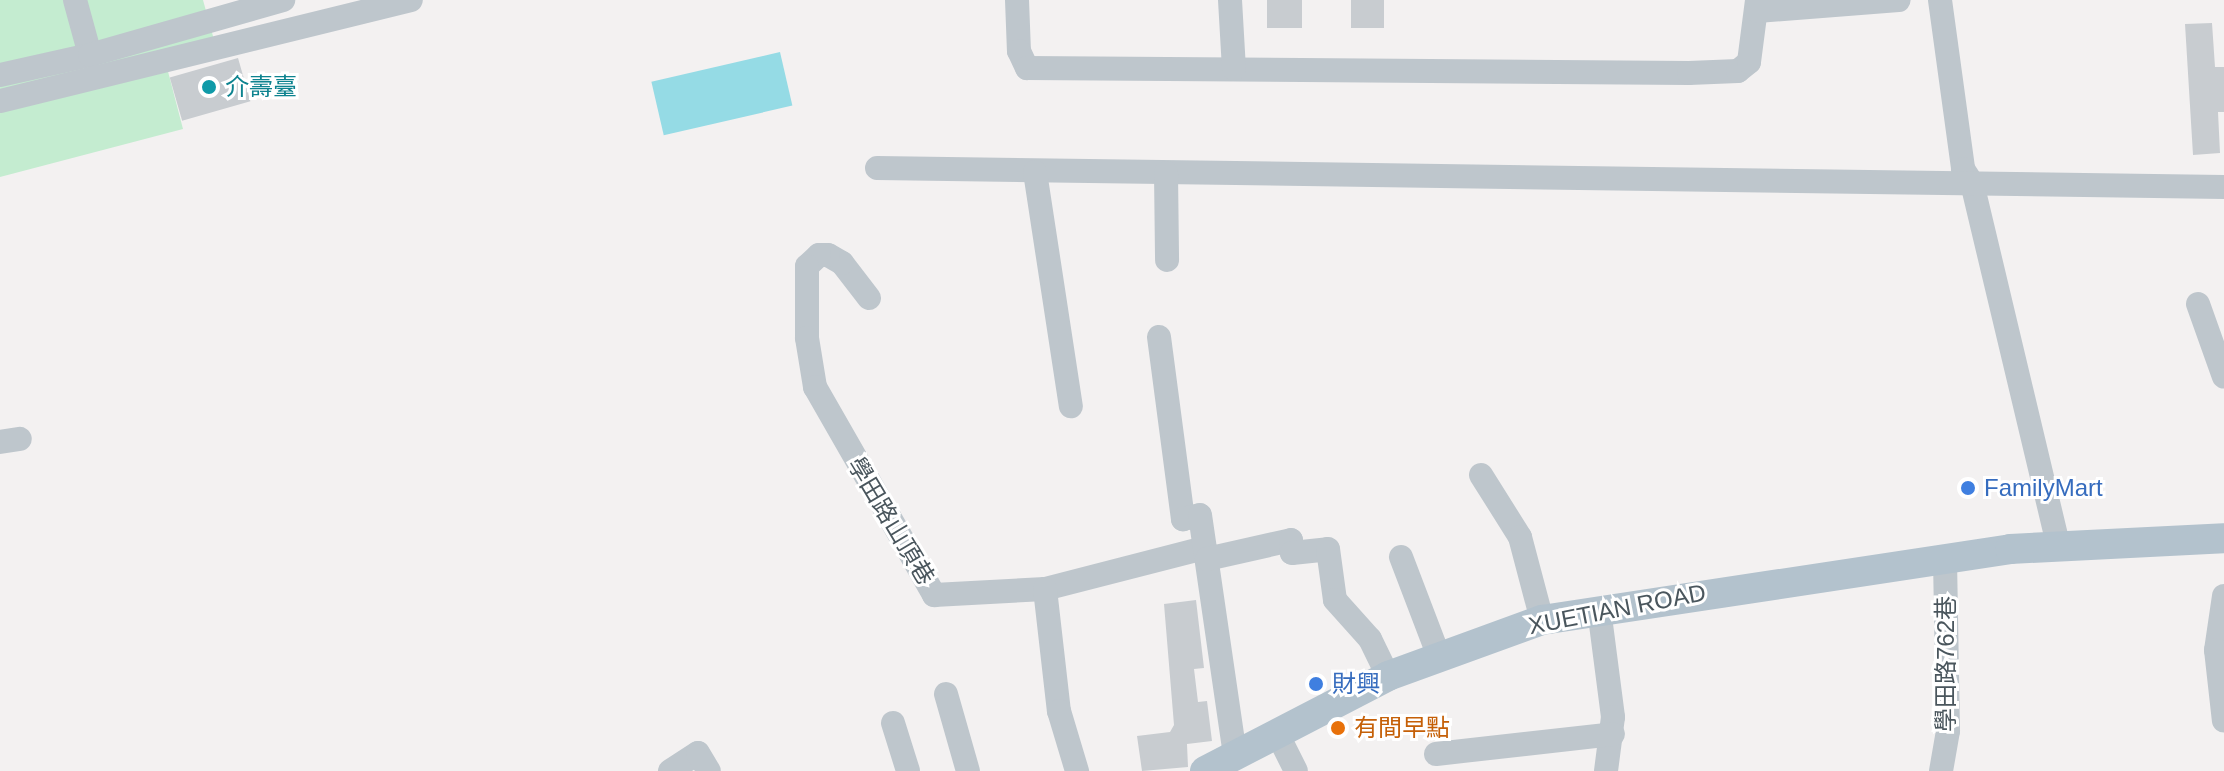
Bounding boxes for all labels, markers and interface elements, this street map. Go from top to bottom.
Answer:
place label: 介壽臺 [225,73,297,101]
marker: 介壽臺 [200,78,218,96]
street label: 學田路山頂巷 [842,452,940,590]
place label: FamilyMart [1984,474,2103,502]
marker: FamilyMart [1959,479,1977,497]
street label: XUETIAN ROAD [1526,578,1708,640]
street label: 學田路762巷 [1932,596,1960,732]
place label: 財興 [1332,670,1380,698]
marker: 財興 [1307,675,1325,693]
place label: 有間早點 [1354,714,1450,742]
marker: 有間早點 [1329,719,1347,737]

